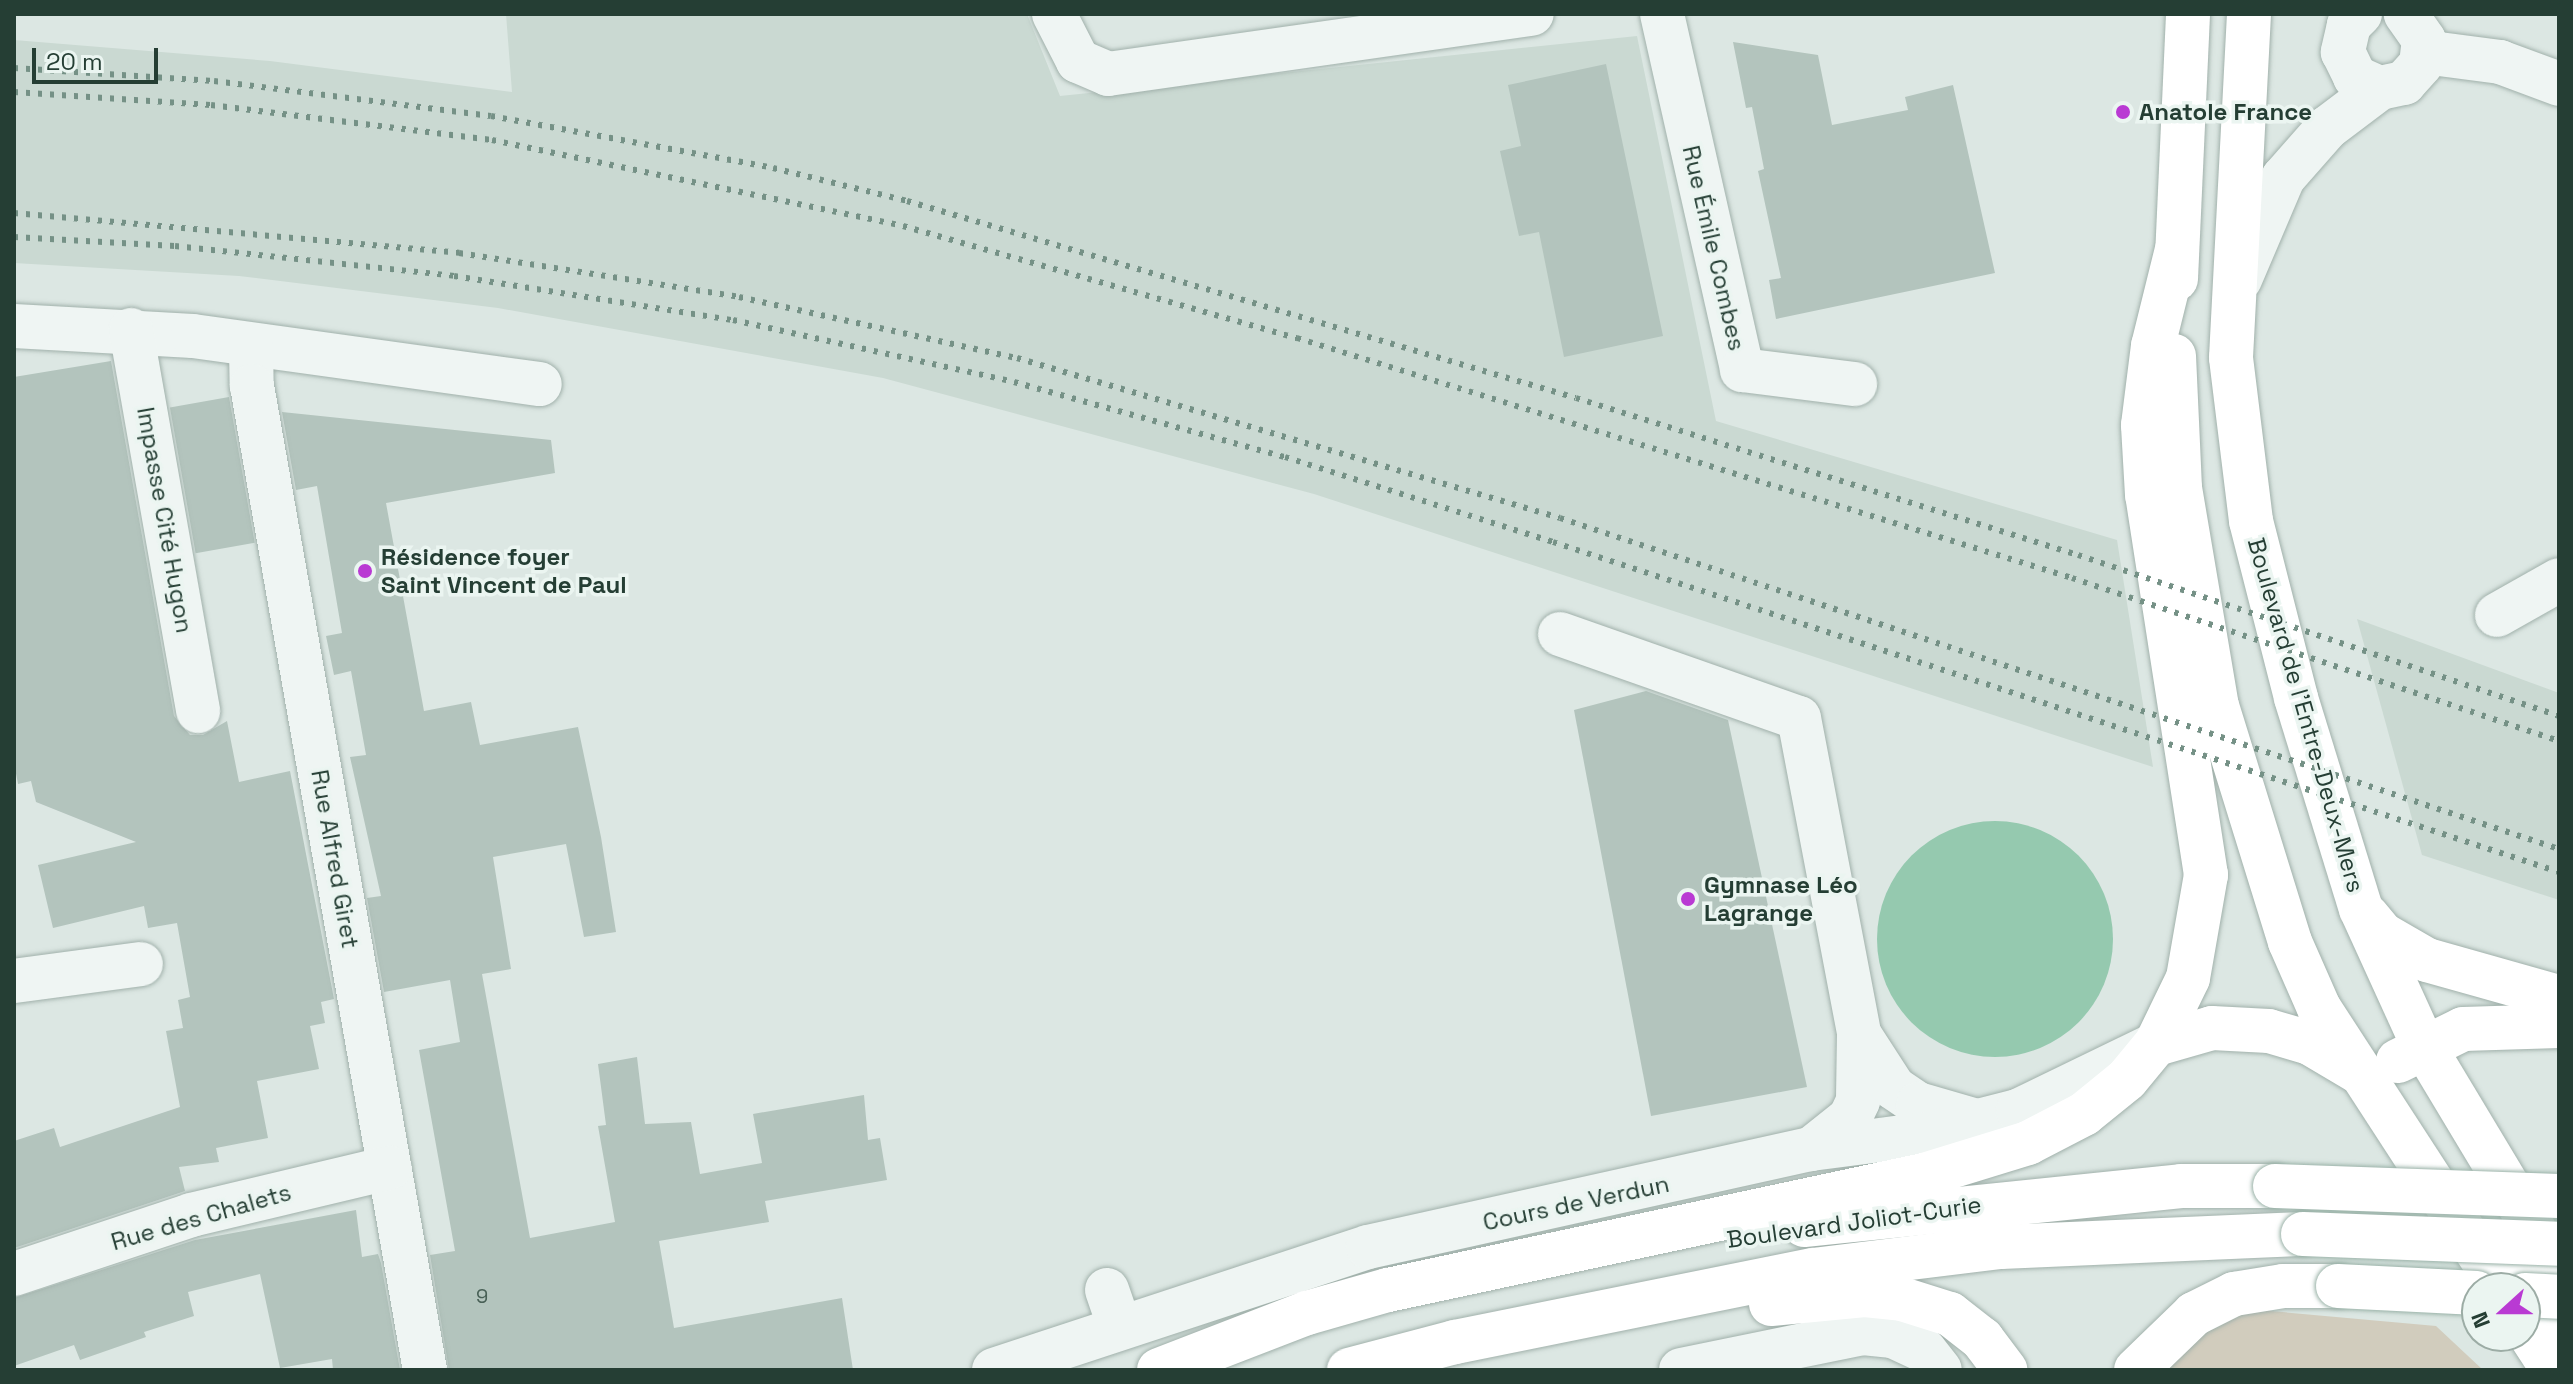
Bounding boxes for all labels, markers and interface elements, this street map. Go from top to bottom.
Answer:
scale bar [36,32,162,82]
text: 20 m [46,46,103,77]
place label: Anatole France [2139,98,2312,126]
marker: Anatole France [2114,103,2132,121]
street label: Rue Émile Combes [1676,143,1752,353]
street label: Impasse Cité Hugon [131,405,199,635]
street label: Boulevard de l'Entre-Deux-Mers [2242,534,2370,896]
place label: Résidence foyer Saint Vincent de Paul [381,543,627,599]
marker: Résidence foyer Saint Vincent de Paul [356,562,374,580]
street label: Rue Alfred Giret [305,767,365,951]
place label: Gymnase Léo Lagrange [1704,871,1858,927]
marker: Gymnase Léo Lagrange [1679,890,1697,908]
street label: Cours de Verdun [1480,1169,1672,1237]
street label: Rue des Chalets [108,1178,294,1256]
street label: Boulevard Joliot-Curie [1725,1190,1983,1254]
north arrow [2461,1272,2541,1352]
house number: 9 [476,1284,488,1308]
text: N [2465,1308,2496,1332]

